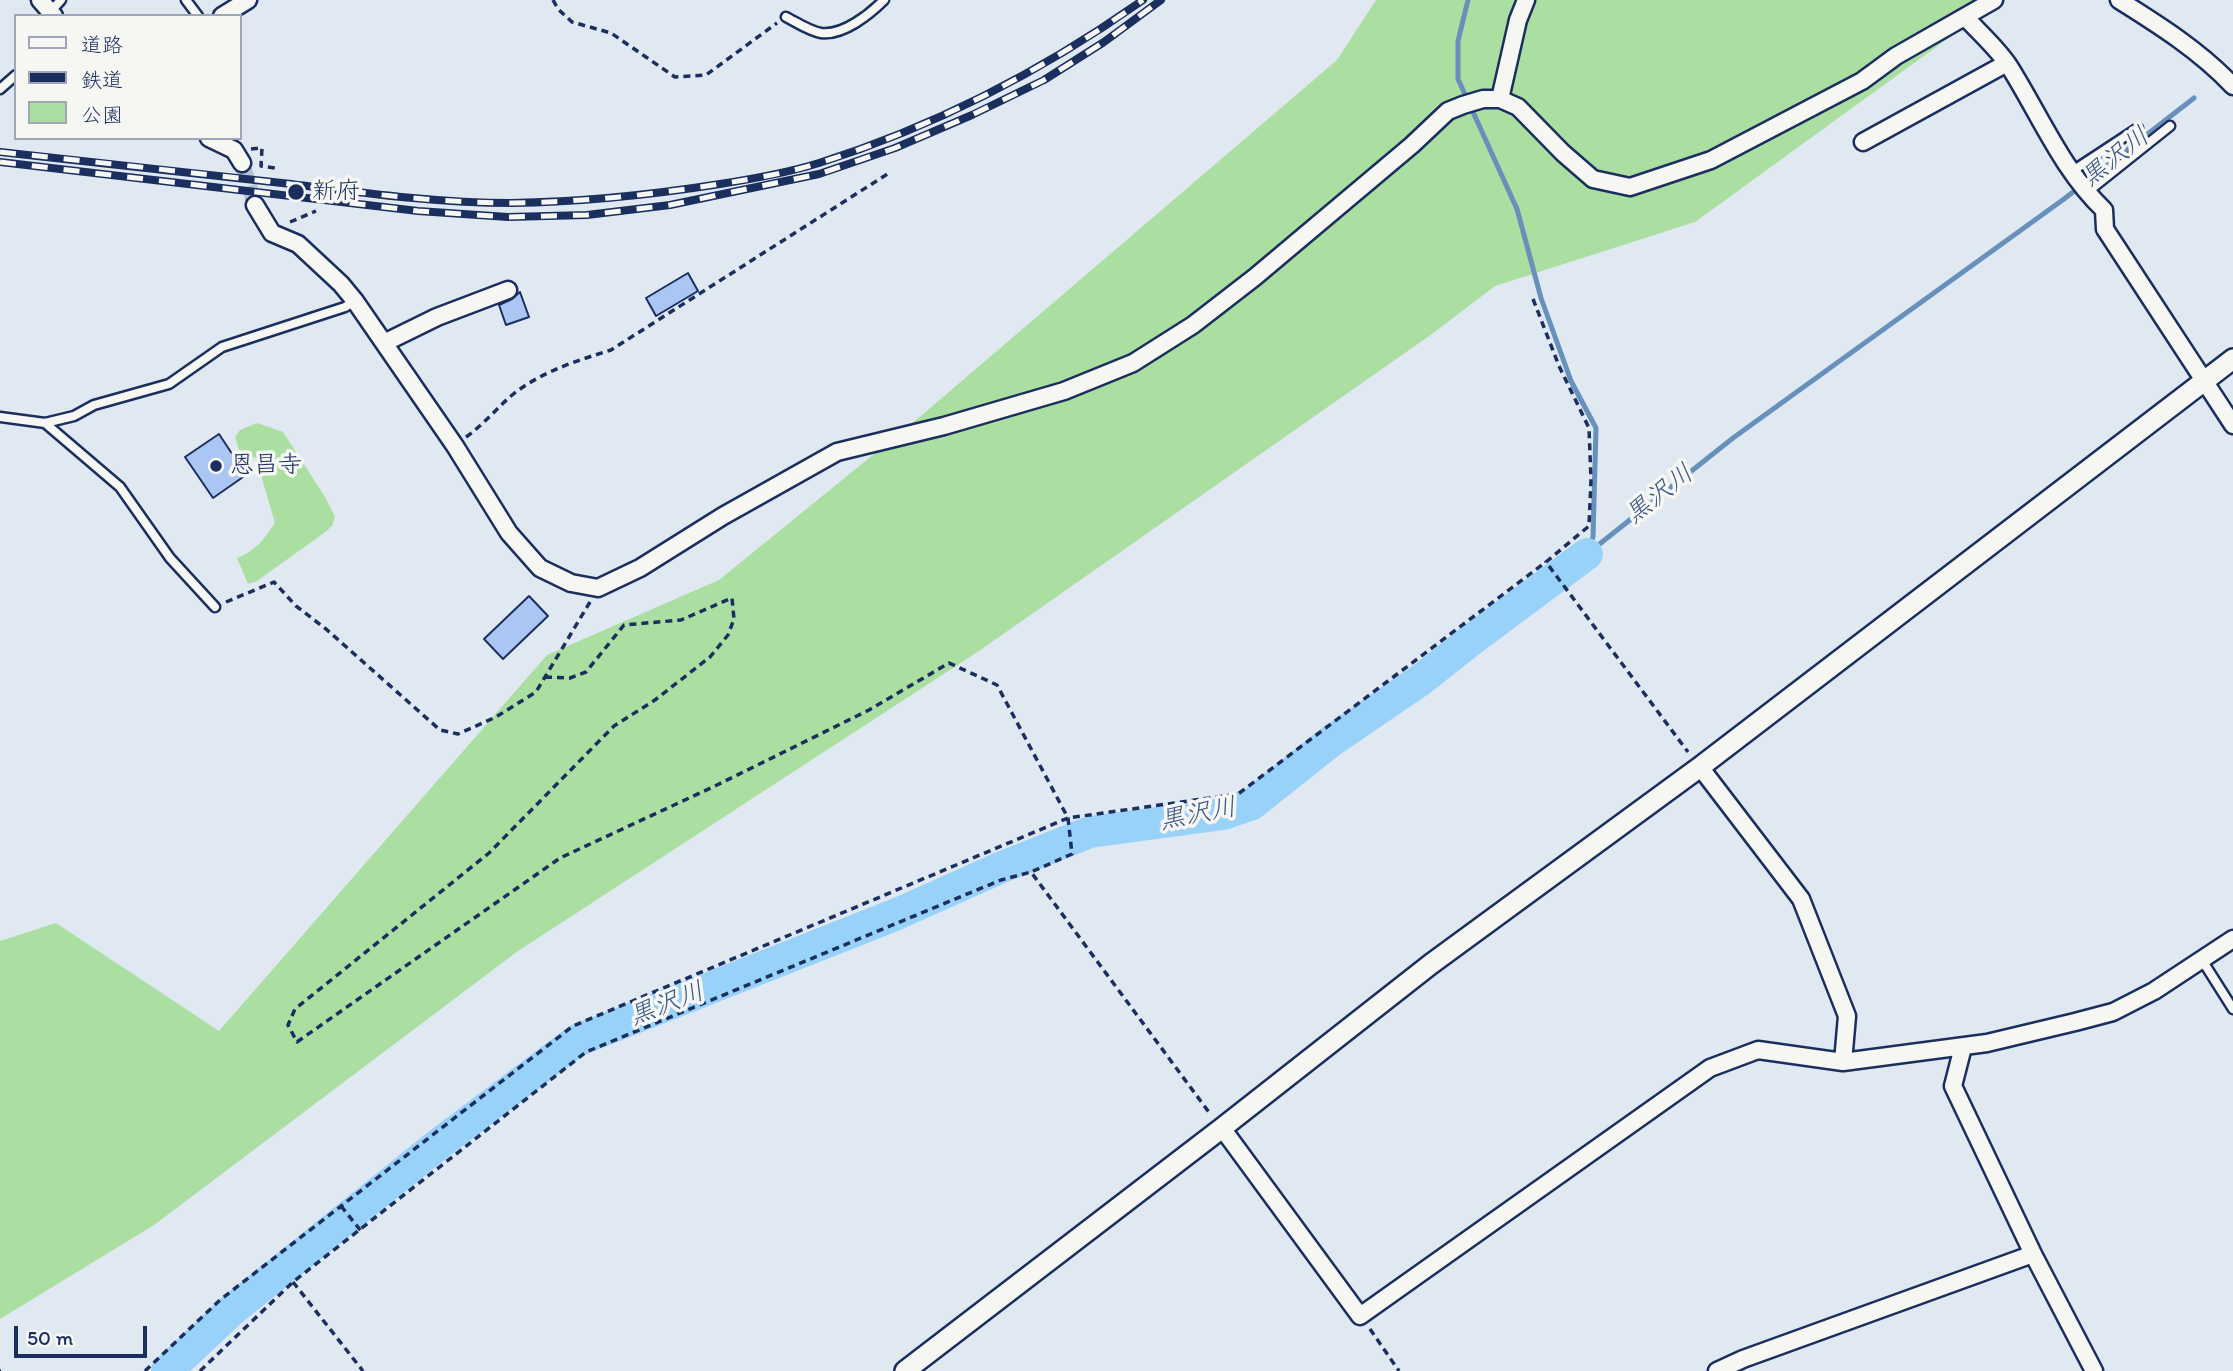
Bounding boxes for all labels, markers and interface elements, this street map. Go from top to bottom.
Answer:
legend [14,14,242,140]
text: 道路 [81,32,123,57]
text: 鉄道 [81,67,123,92]
text: 公園 [81,102,123,127]
water label: 黒沢川 [2076,122,2156,194]
place label: 新府 [312,178,360,206]
marker: 新府 [286,182,306,202]
place label: 恩昌寺 [230,452,302,480]
marker: 恩昌寺 [208,458,224,474]
water label: 黒沢川 [1620,459,1700,531]
water label: 黒沢川 [1157,792,1239,838]
water label: 黒沢川 [625,976,709,1034]
scale bar [18,1312,150,1356]
text: 50 m [27,1325,73,1350]

